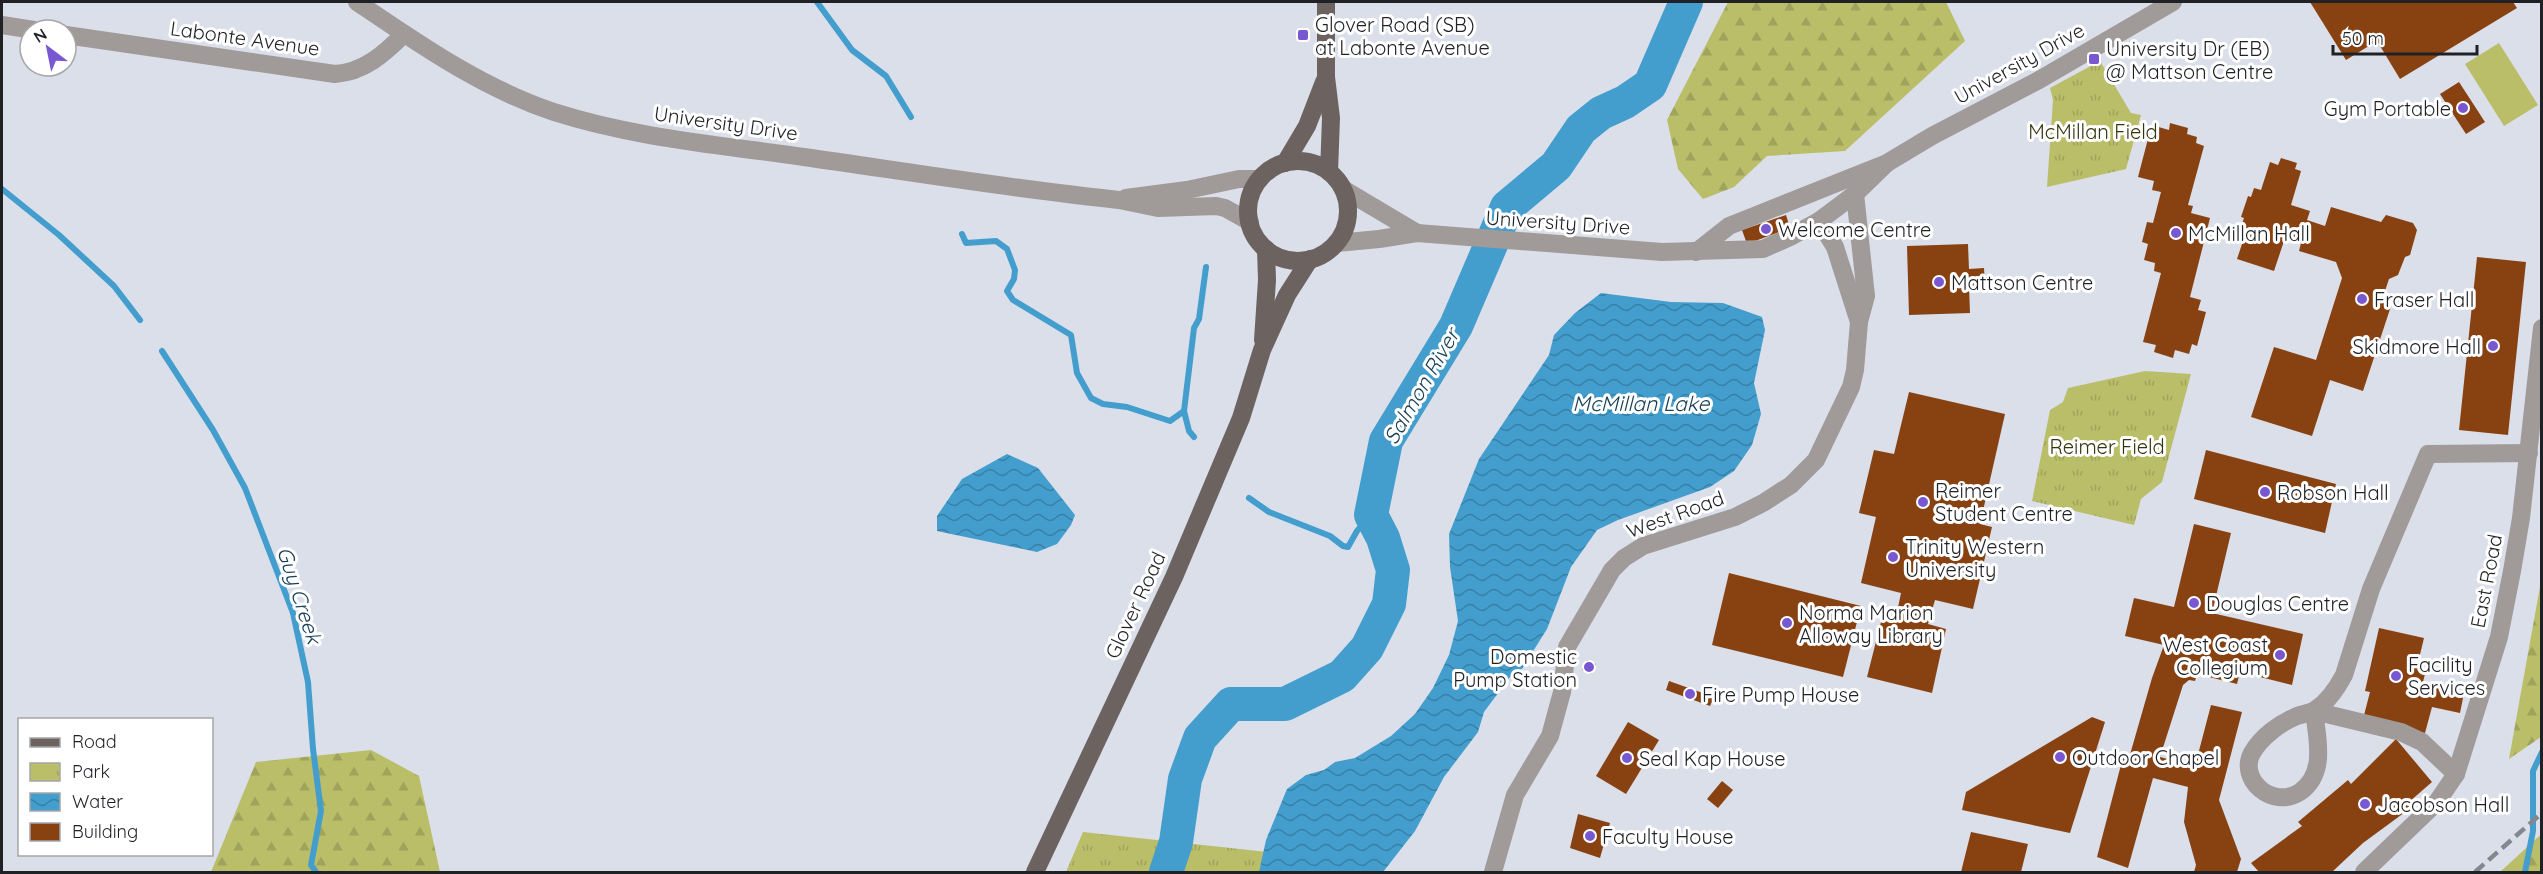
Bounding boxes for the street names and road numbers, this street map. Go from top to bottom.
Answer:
street label: Labonte Avenue [169,15,321,61]
street label: University Drive [1950,17,2088,109]
street label: University Drive [652,101,800,145]
street label: University Drive [1485,204,1631,240]
street label: West Road [1623,485,1727,543]
street label: East Road [2465,532,2507,630]
street label: Glover Road [1099,548,1171,662]

